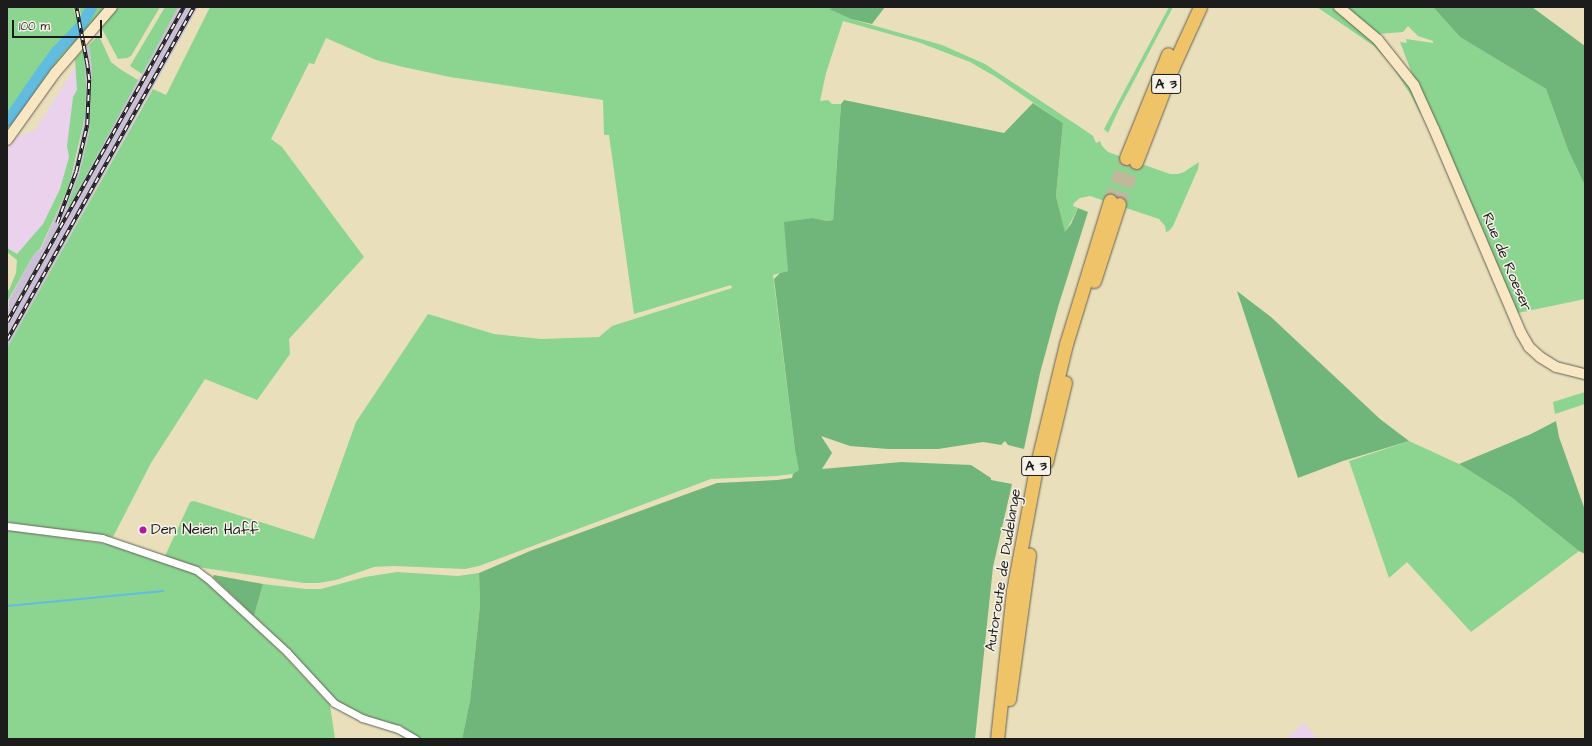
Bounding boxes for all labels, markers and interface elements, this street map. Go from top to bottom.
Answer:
scale bar [14,12,104,38]
text: 100 m [19,18,50,35]
road number: A 3 [1151,72,1181,96]
street label: Rue de Roeser [1478,210,1536,314]
road number: A 3 [1021,454,1051,478]
street label: Autoroute de Dudelange [981,487,1025,653]
place label: Den Neien Haff [151,521,258,539]
marker: Den Neien Haff [138,525,148,535]

